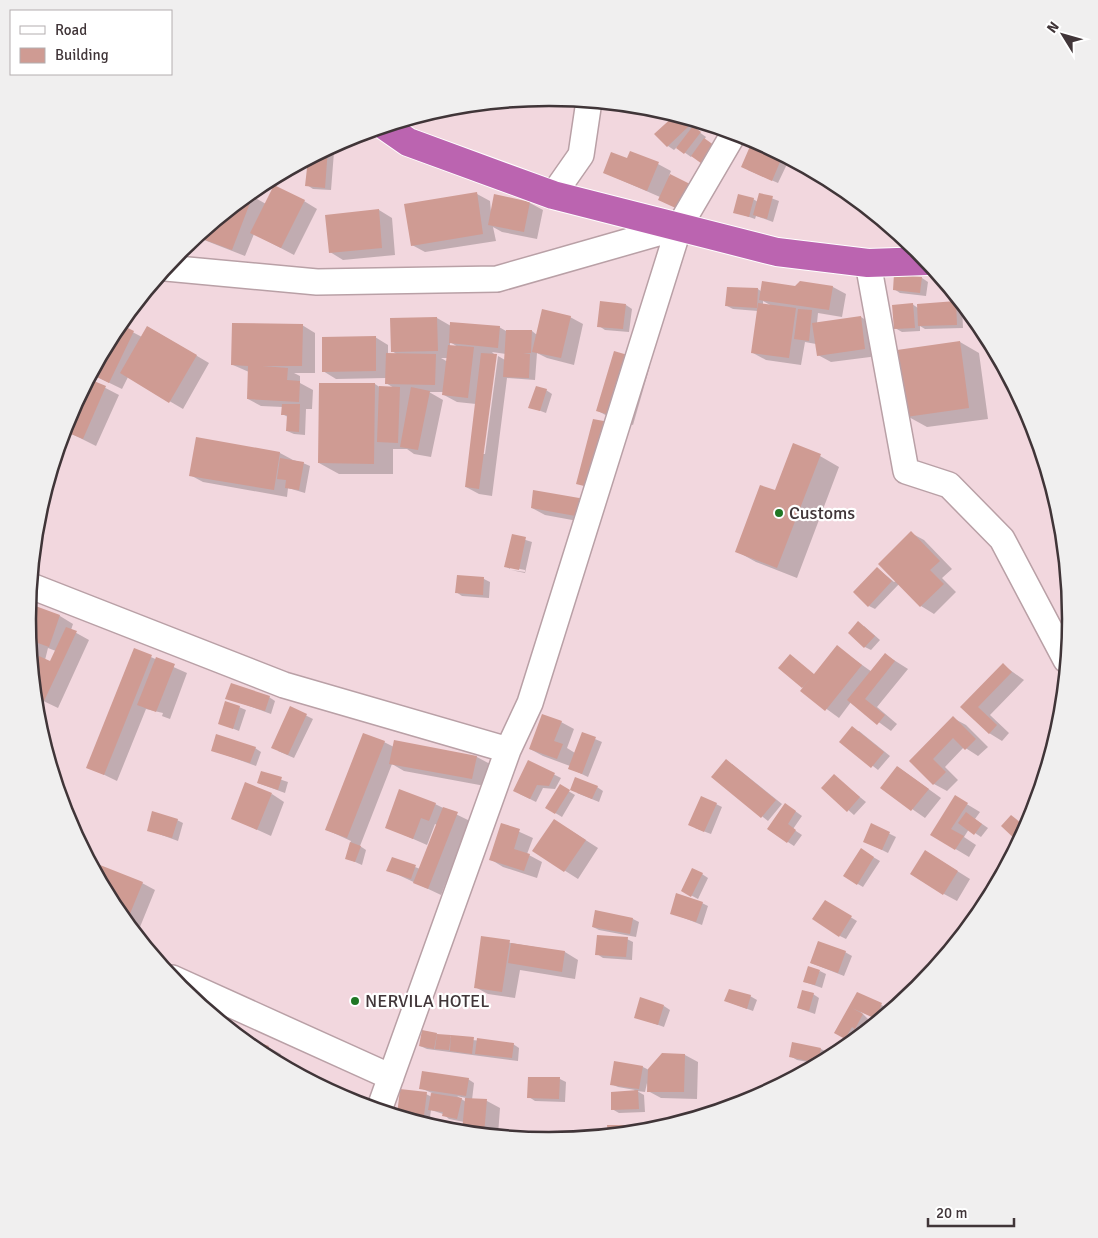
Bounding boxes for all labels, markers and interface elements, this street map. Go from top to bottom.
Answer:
legend [10,10,172,75]
north arrow [1038,10,1088,60]
text: N [1043,18,1063,36]
text: Road [55,21,87,39]
text: Building [55,46,109,64]
place label: Customs [789,502,855,524]
marker: Customs [773,507,785,519]
place label: NERVILA HOTEL [365,990,489,1012]
marker: NERVILA HOTEL [349,995,361,1007]
scale bar [928,1196,1014,1228]
text: 20 m [936,1204,967,1222]

